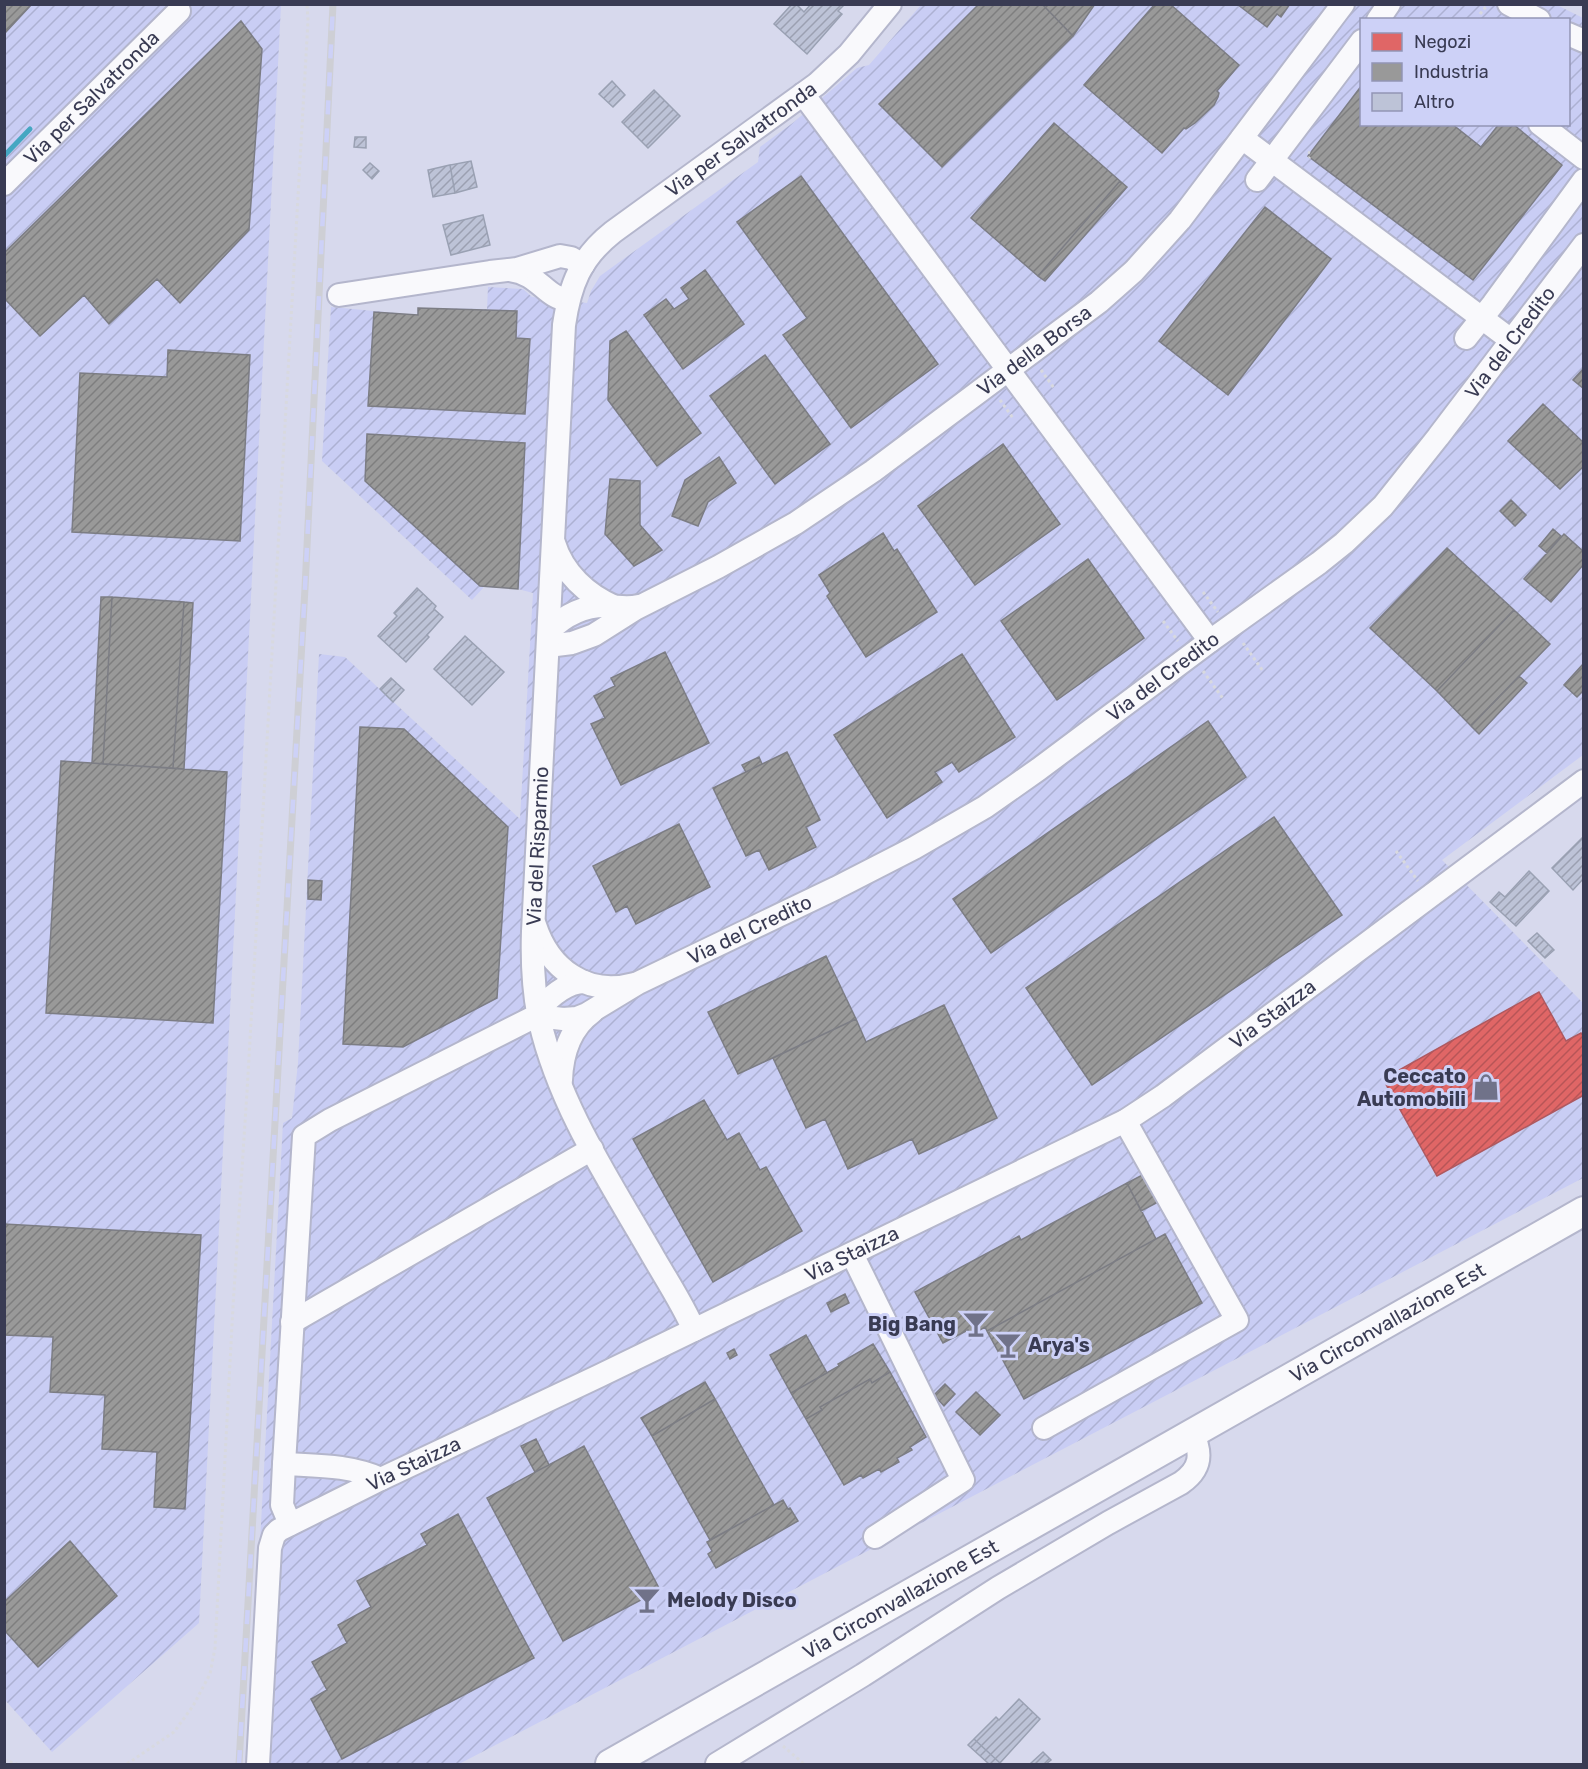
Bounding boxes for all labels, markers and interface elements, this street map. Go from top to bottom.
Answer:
legend [1360,18,1570,126]
street label: Via per Salvatronda [19,25,164,170]
text: Negozi [1414,31,1471,53]
text: Industria [1414,61,1489,83]
street label: Via per Salvatronda [661,76,821,202]
text: Altro [1414,91,1454,113]
street label: Via del Credito [1460,282,1560,403]
street label: Via della Borsa [972,300,1096,401]
street label: Via del Credito [1102,626,1224,726]
street label: Via del Risparmio [521,766,553,926]
street label: Via del Credito [684,890,816,969]
street label: Via Staizza [1225,974,1320,1054]
place label: Ceccato Automobili [1357,1064,1466,1111]
shop icon: Ceccato Automobili [1471,1072,1501,1102]
street label: Via Staizza [801,1221,903,1286]
street label: Via Circonvallazione Est [1285,1257,1490,1388]
bar icon: Big Bang [961,1309,991,1339]
place label: Big Bang [868,1312,956,1336]
bar icon: Arya's [993,1330,1023,1360]
place label: Arya's [1028,1333,1090,1357]
street label: Via Staizza [362,1431,464,1496]
street label: Via Circonvallazione Est [798,1534,1003,1664]
bar icon: Melody Disco [632,1585,662,1615]
place label: Melody Disco [667,1588,797,1612]

